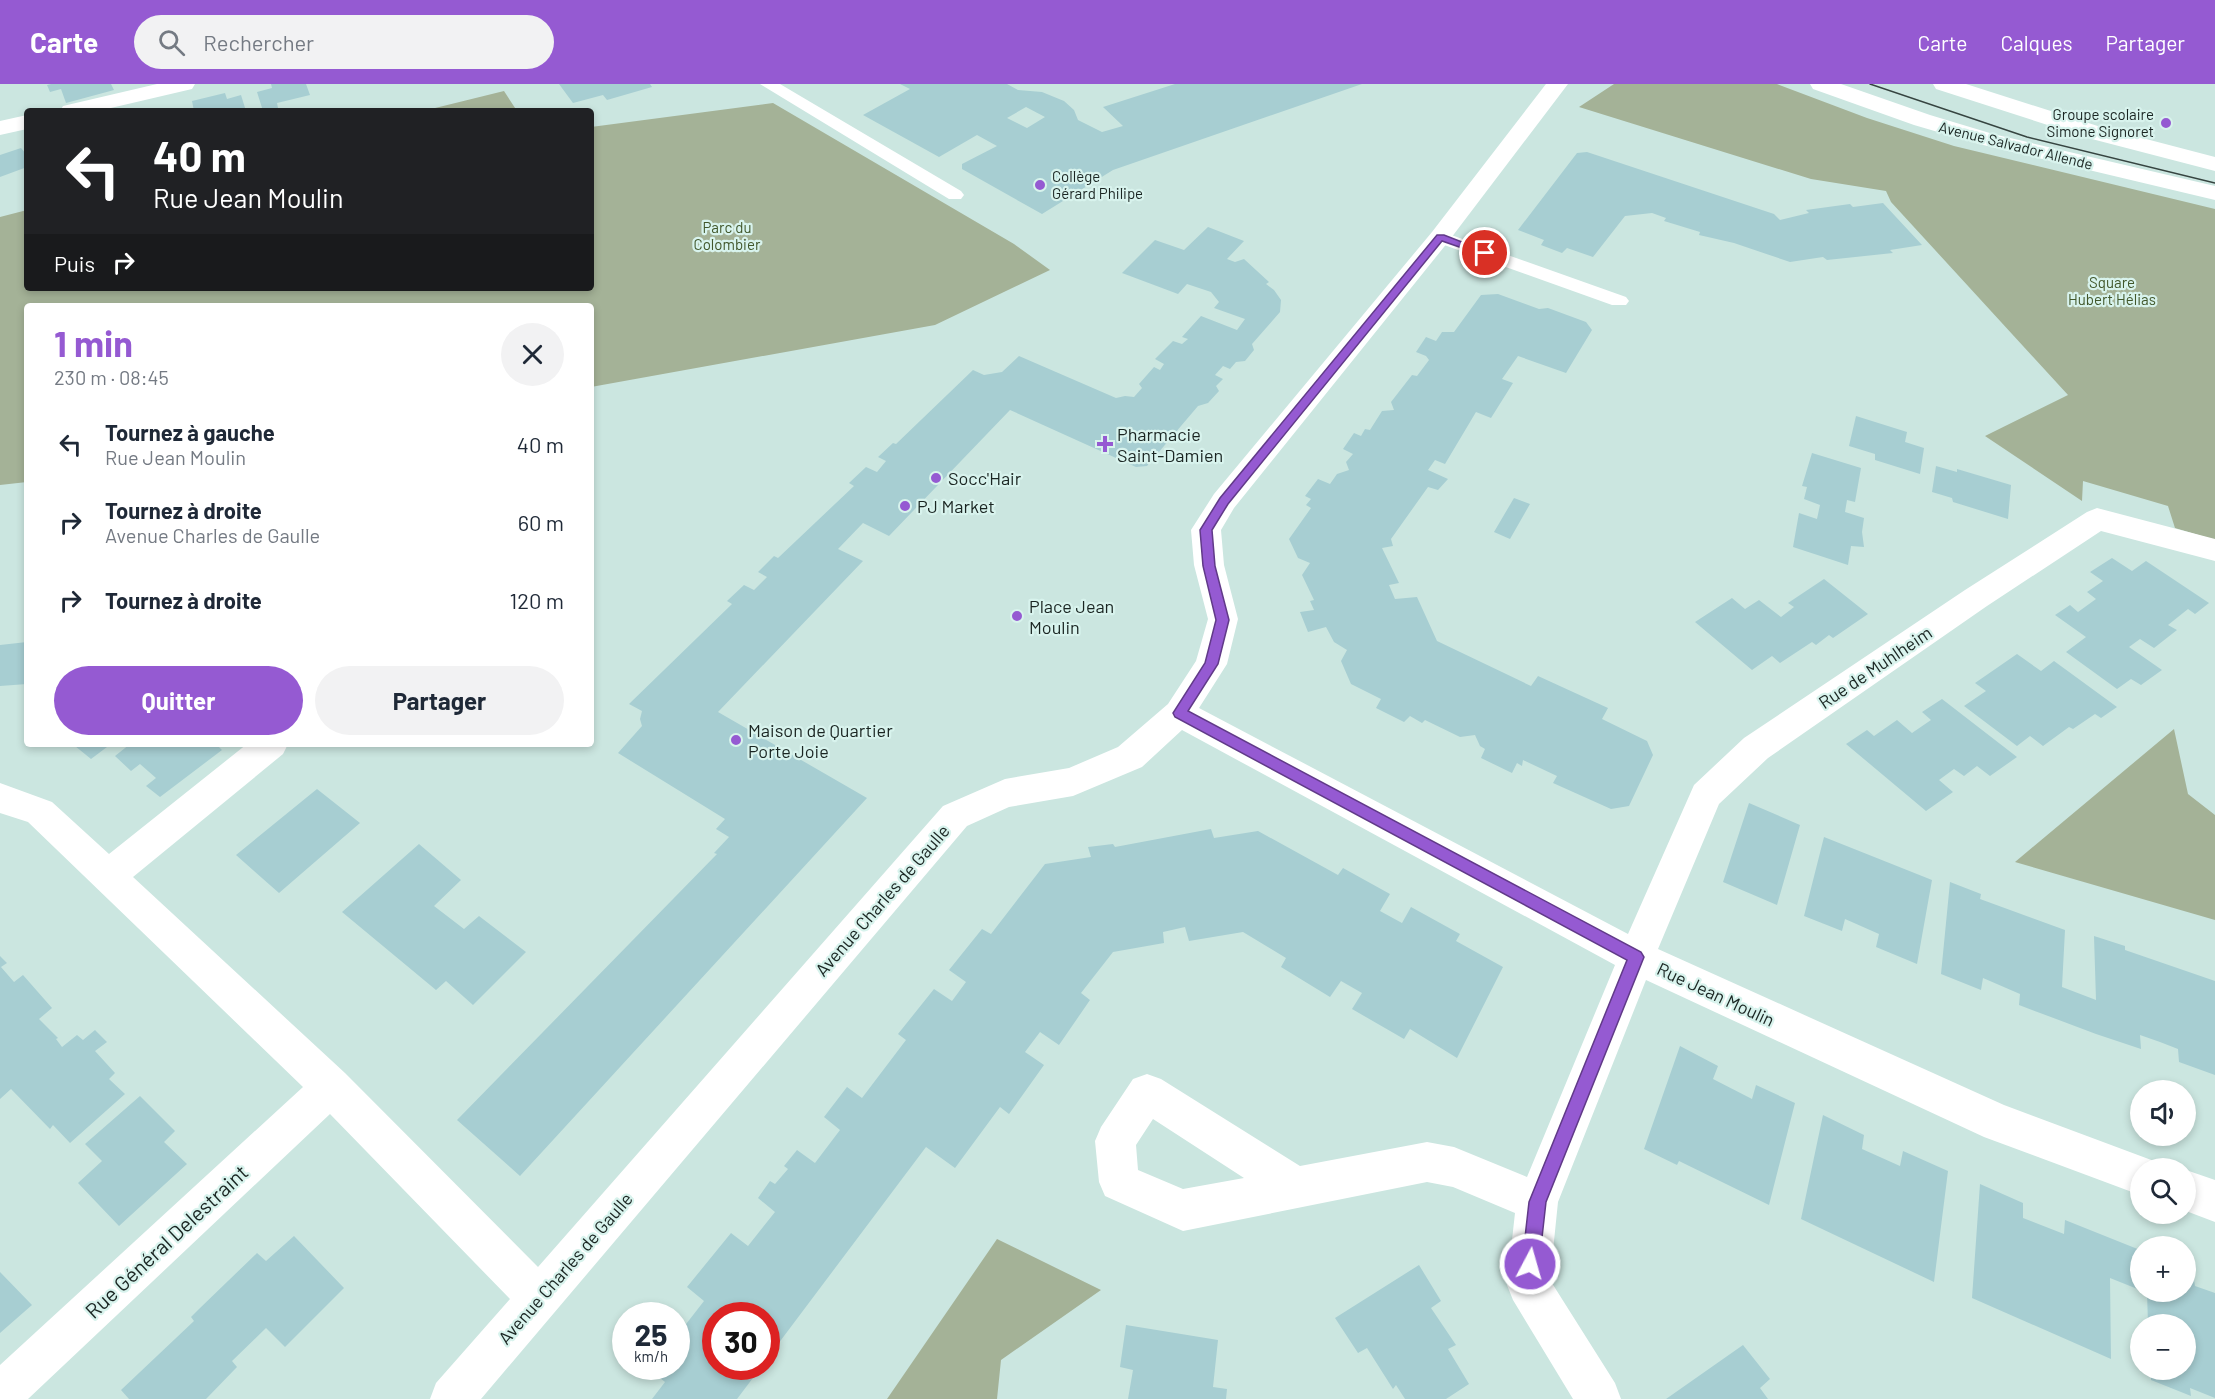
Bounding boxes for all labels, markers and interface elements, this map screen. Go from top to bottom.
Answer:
search box [134,15,554,69]
text: Carte [30,25,98,59]
icon: search [155,26,188,59]
text: Rechercher [203,29,314,55]
text: Carte [1918,30,1967,55]
text: Calques [2000,30,2073,55]
text: Partager [2106,30,2185,55]
place label: Groupe scolaire Simone Signoret [2046,105,2154,140]
marker: Groupe scolaire Simone Signoret [2159,116,2173,130]
street label: Avenue Salvador Allende [1937,117,2095,173]
text: 40 m [153,130,246,180]
icon: left [54,132,132,210]
place label: Collège Gérard Philipe [1052,167,1143,202]
marker: Collège Gérard Philipe [1033,178,1047,192]
text: Rue Jean Moulin [153,181,344,213]
park label: Parc du Colombier [694,218,761,253]
pin [1459,227,1510,278]
icon: arrive [1468,236,1501,269]
icon: right [107,246,140,279]
text: Puis [54,250,95,276]
park label: Square Hubert Hélias [2068,273,2156,308]
text: 1 min [54,321,133,364]
button: close [501,323,564,386]
text: 230 m · 08:45 [54,365,169,389]
text: Tournez à gauche [105,419,275,445]
place label: Pharmacie Saint-Damien [1117,423,1223,466]
icon: left [54,428,87,461]
text: 40 m [517,431,564,457]
marker: Pharmacie Saint-Damien [1098,437,1112,451]
text: Rue Jean Moulin [105,445,246,469]
place label: Socc'Hair [948,467,1022,489]
marker: Socc'Hair [929,471,943,485]
place label: PJ Market [917,495,995,517]
text: Tournez à droite [105,497,262,523]
marker: PJ Market [898,499,912,513]
icon: right [54,506,87,539]
text: 60 m [518,509,564,535]
text: Avenue Charles de Gaulle [105,523,320,547]
icon: right [54,584,87,617]
text: Tournez à droite [105,587,262,613]
text: 120 m [509,587,564,613]
place label: Place Jean Moulin [1029,595,1114,638]
marker: Place Jean Moulin [1010,609,1024,623]
street label: Rue de Muhlheim [1814,621,1936,713]
button: Quitter [54,666,303,735]
button: Partager [315,666,564,735]
place label: Maison de Quartier Porte Joie [748,719,893,762]
marker: Maison de Quartier Porte Joie [729,733,743,747]
street label: Avenue Charles de Gaulle [810,820,954,980]
street label: Rue Jean Moulin [1654,957,1778,1031]
map controls [2130,1080,2196,1380]
button: sound [2130,1080,2196,1146]
button: search [2130,1158,2196,1224]
street label: Rue Général Delestraint [79,1159,253,1323]
street label: Avenue Charles de Gaulle [493,1188,637,1348]
position arrow [1498,1232,1562,1296]
button: + [2130,1236,2196,1302]
speed limit sign: 30 [702,1302,780,1380]
button: − [2130,1314,2196,1380]
text: 25 [635,1316,667,1352]
text: km/h [634,1347,668,1365]

